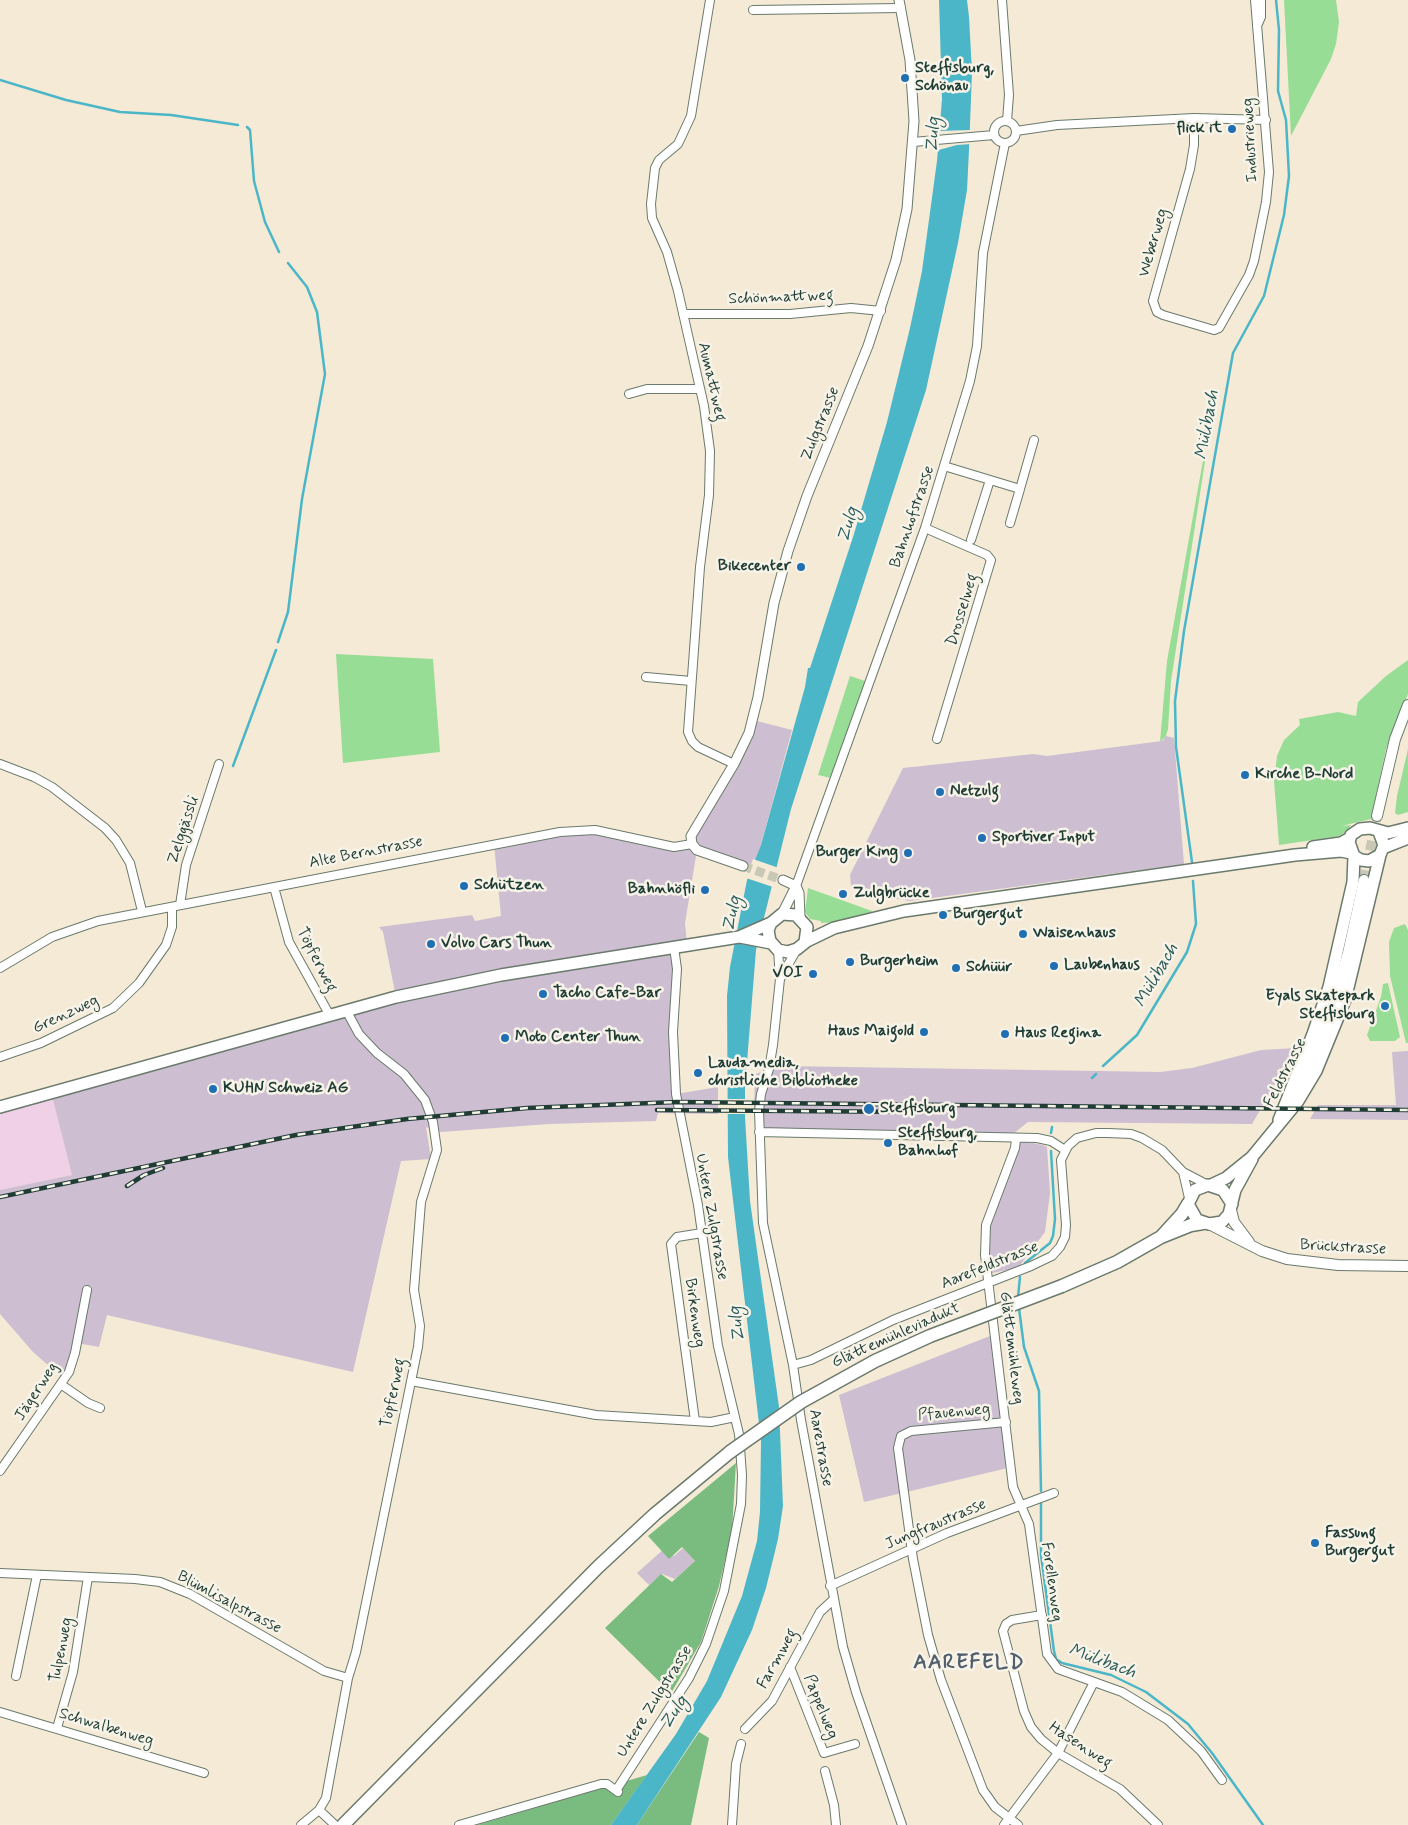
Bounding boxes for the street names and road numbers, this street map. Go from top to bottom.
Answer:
street label: Industrieweg [1239,97,1263,183]
street label: Weberweg [1135,206,1173,280]
street label: Schönmattweg [728,287,834,309]
street label: Aumattweg [693,341,729,423]
street label: Zulgstrasse [797,384,845,464]
street label: Bahnhofstrasse [887,463,939,571]
street label: Drosselweg [943,571,983,649]
street label: Zelggässli [164,794,204,866]
street label: Alte Bernstrasse [308,833,424,873]
street label: Töpferweg [291,924,341,996]
street label: Grenzweg [30,991,102,1039]
street label: Feldstrasse [1260,1035,1312,1111]
street label: Untere Zulgstrasse [690,1152,732,1282]
street label: Brückstrasse [1299,1236,1387,1260]
street label: Aarefeldstrasse [938,1238,1042,1294]
street label: Birkenweg [680,1277,708,1349]
street label: Glättemühleweg [995,1290,1027,1406]
street label: Glättemühleviadukt [829,1299,963,1373]
street label: Töpferweg [377,1357,411,1429]
street label: Jägerweg [11,1359,63,1425]
street label: Pfauenweg [917,1400,991,1426]
street label: Aarestrasse [804,1408,836,1488]
street label: Jungfraustrasse [883,1495,989,1555]
street label: Forellenweg [1036,1541,1066,1623]
street label: Blümlisalpstrasse [173,1567,285,1639]
street label: Tulpenweg [46,1616,78,1684]
street label: Farmweg [754,1626,802,1692]
street label: Untere Zulgstrasse [613,1643,697,1761]
street label: Pappelweg [798,1672,842,1742]
street label: Schwalbenweg [56,1705,156,1751]
street label: Hasenweg [1045,1718,1115,1774]

